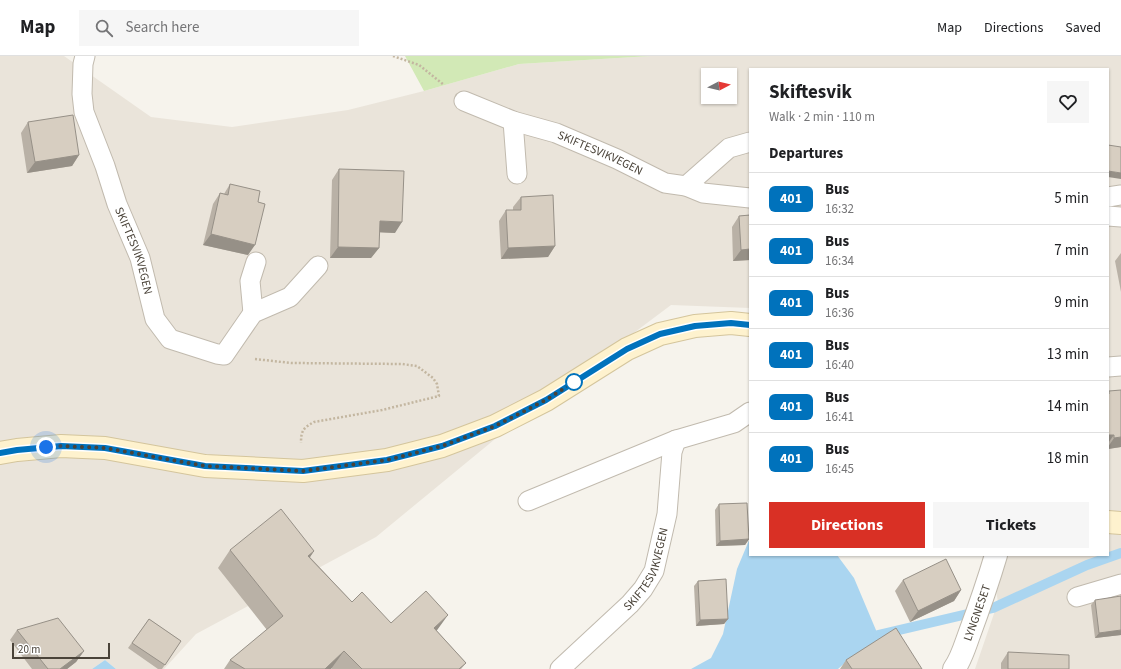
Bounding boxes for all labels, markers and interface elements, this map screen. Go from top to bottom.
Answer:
search box [79,10,359,46]
text: Map [20,14,55,41]
icon: search [93,17,115,39]
text: Search here [125,17,199,38]
text: Map [937,18,962,38]
text: Directions [984,18,1043,38]
text: Saved [1065,18,1101,38]
north arrow [701,68,737,104]
map controls [701,68,737,104]
text: Skiftesvik [769,79,852,106]
button: heart [1047,81,1089,123]
text: Walk · 2 min · 110 m [769,108,875,126]
street label: SKIFTESVIKVEGEN [555,127,646,180]
text: Departures [769,143,843,164]
text: Bus [825,179,849,200]
text: 5 min [1054,188,1089,209]
text: 401 [780,189,802,209]
text: 16:32 [825,200,854,218]
street label: SKIFTESVIKVEGEN [110,204,157,296]
text: Bus [825,231,849,252]
text: 7 min [1054,240,1089,261]
text: 401 [780,241,802,261]
text: 16:34 [825,252,854,270]
text: Bus [825,283,849,304]
text: 9 min [1054,292,1089,313]
text: 401 [780,293,802,313]
text: 16:36 [825,304,854,322]
text: Bus [825,335,849,356]
text: 13 min [1047,344,1089,365]
text: 401 [780,345,802,365]
text: 16:40 [825,356,854,374]
unlabelled marker [565,373,583,391]
text: Bus [825,387,849,408]
text: 14 min [1047,396,1089,417]
text: 401 [780,397,802,417]
text: 16:41 [825,408,854,426]
your location [36,437,56,457]
text: Bus [825,439,849,460]
text: 18 min [1047,448,1089,469]
text: 401 [780,449,802,469]
text: 16:45 [825,460,854,478]
button: Directions [769,502,925,548]
button: Tickets [933,502,1089,548]
street label: SKIFTESVIKVEGEN [620,526,673,615]
street label: LYNGNESET [960,582,995,643]
scale bar [12,641,110,660]
text: 20 m [18,642,40,657]

